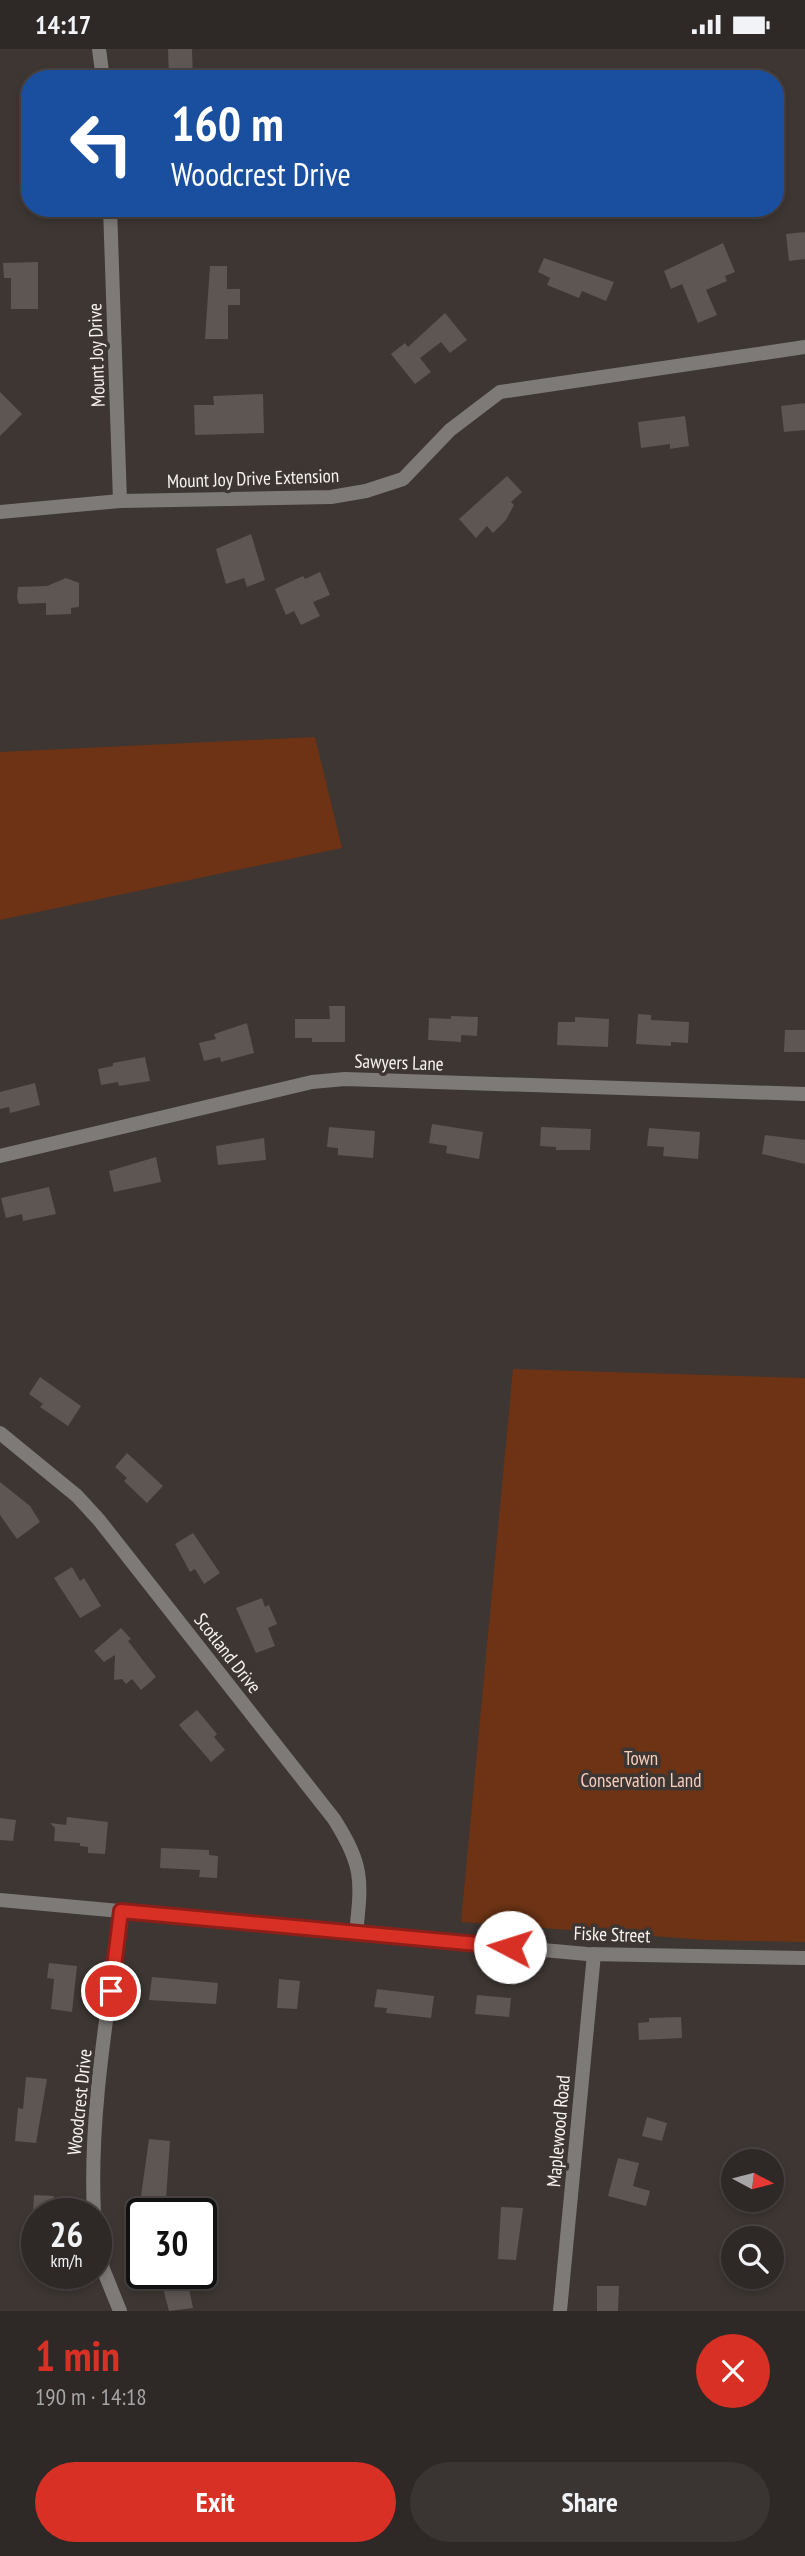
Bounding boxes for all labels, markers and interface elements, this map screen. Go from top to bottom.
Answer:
text: 14:17 [35,8,91,41]
text: 160 m [171,91,284,155]
icon: left [56,98,147,189]
text: Woodcrest Drive [171,153,351,195]
street label: Mount Joy Drive [82,303,110,407]
street label: Mount Joy Drive Extension [167,463,339,493]
street label: Sawyers Lane [354,1048,444,1076]
street label: Scotland Drive [189,1608,267,1698]
park label: Town Conservation Land [581,1746,701,1792]
position arrow [473,1910,547,1984]
street label: Fiske Street [573,1921,652,1947]
pin [81,1961,141,2021]
icon: arrive [92,1972,130,2010]
street label: Woodcrest Drive [61,2048,97,2156]
street label: Maplewood Road [541,2074,575,2188]
north arrow [721,2149,784,2212]
map controls [721,2149,784,2289]
speed limit sign: 30 [126,2198,217,2289]
text: 26 [50,2211,83,2257]
button: search [721,2226,784,2289]
text: km/h [51,2249,82,2272]
text: 1 min [35,2328,120,2383]
button: close [696,2334,770,2408]
text: 190 m · 14:18 [35,2382,147,2411]
button: Exit [35,2462,396,2542]
button: Share [410,2462,770,2542]

